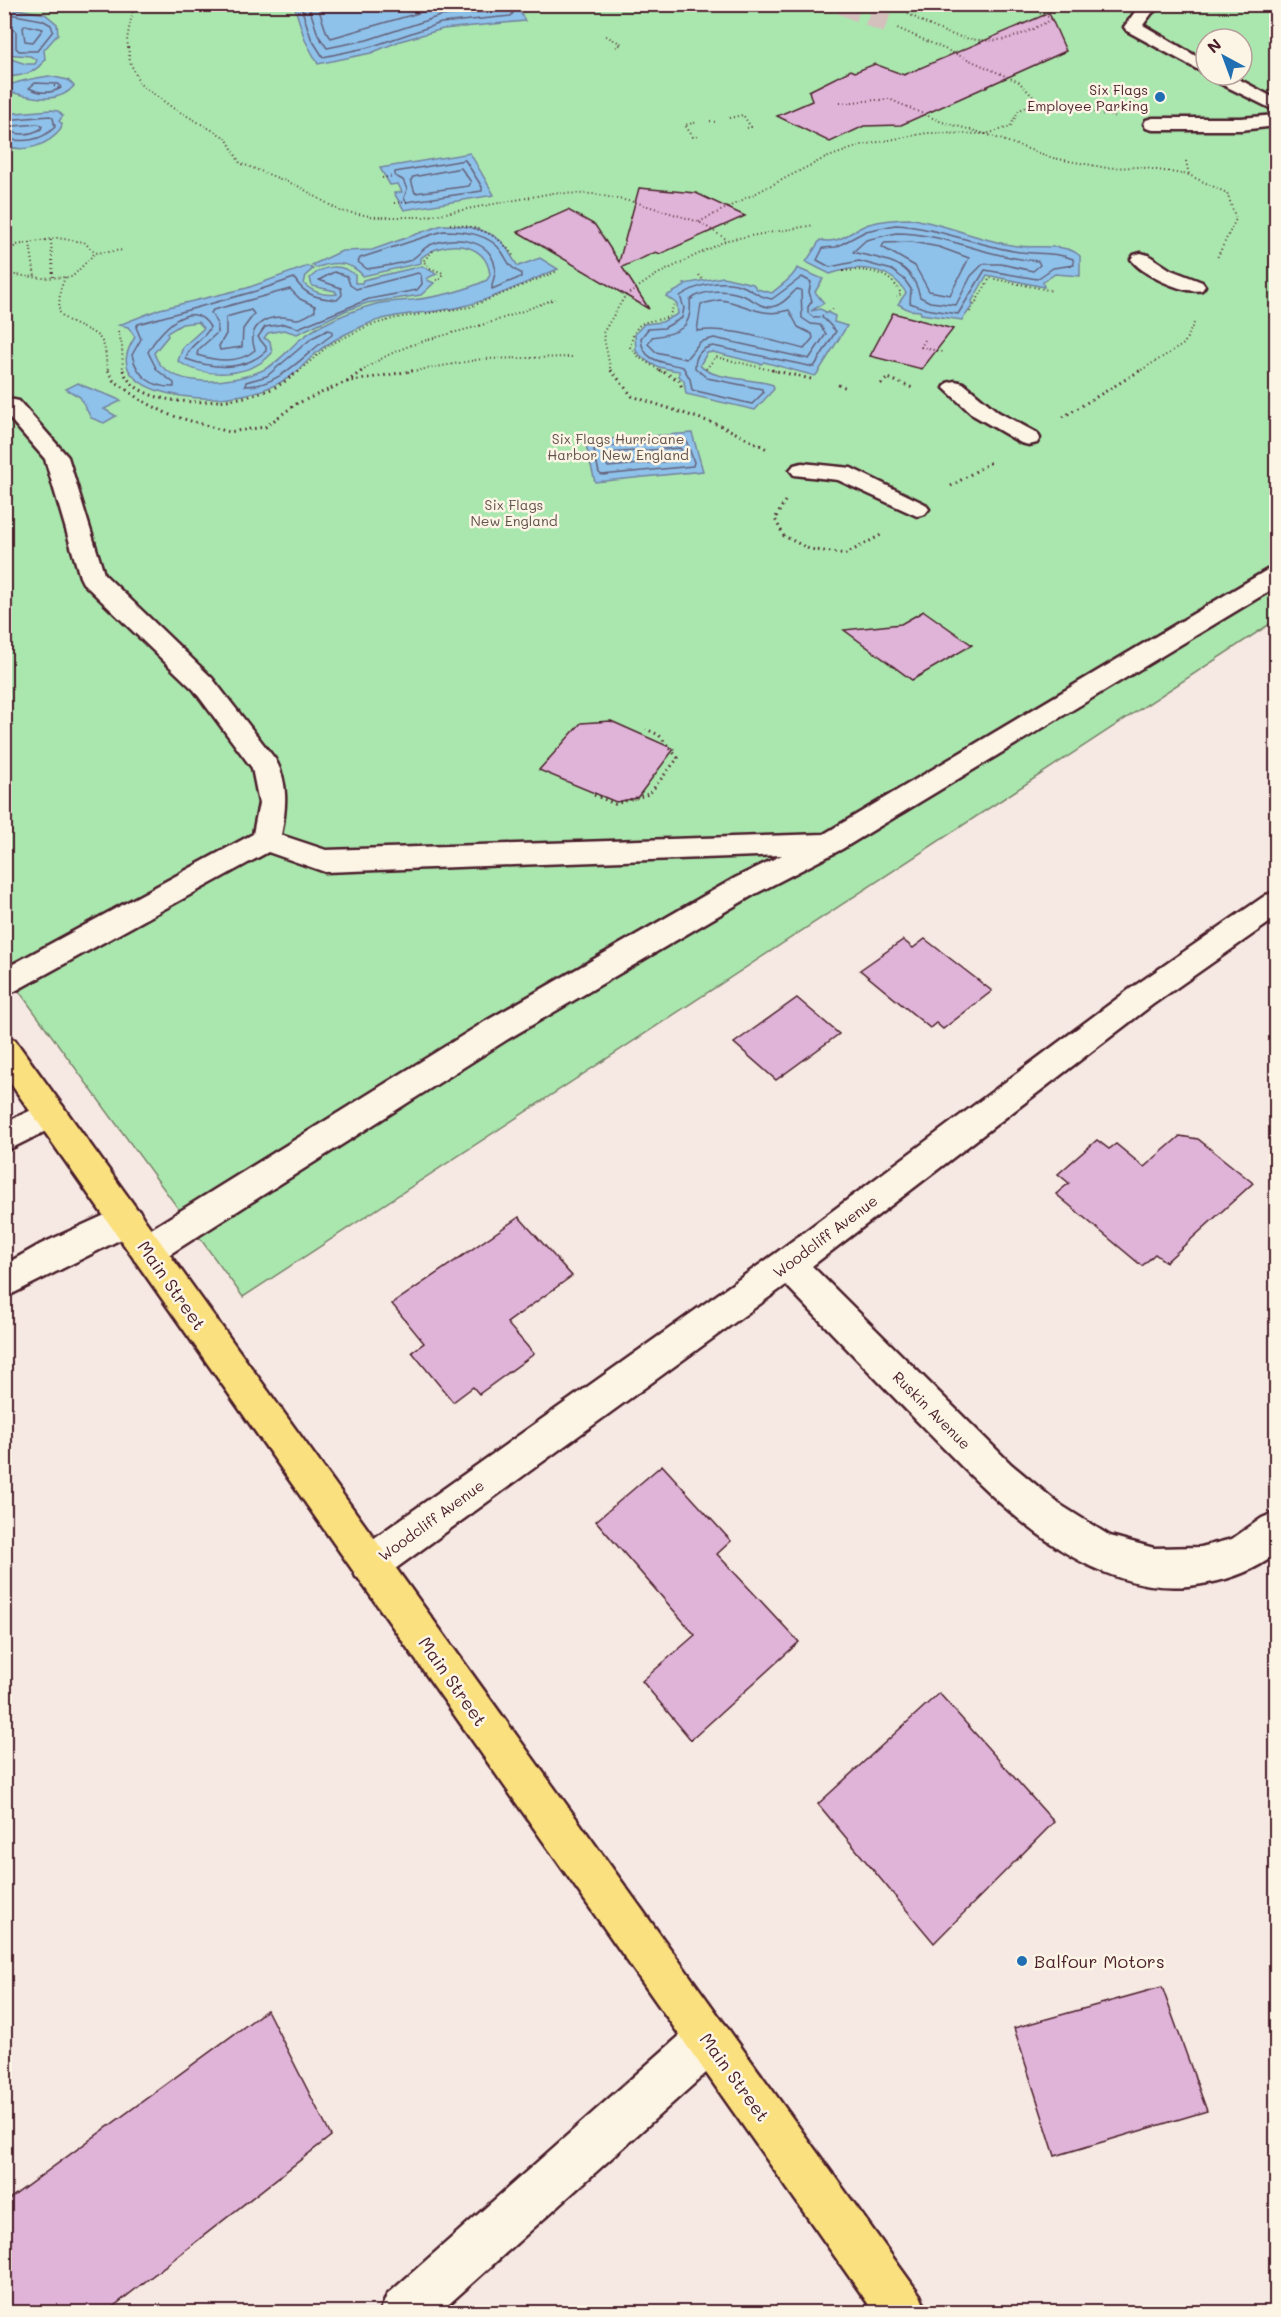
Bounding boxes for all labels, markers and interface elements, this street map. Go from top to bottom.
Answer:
north arrow [1194,27,1254,87]
text: N [1202,33,1225,57]
place label: Six Flags Employee Parking [1027,80,1148,115]
marker: Six Flags Employee Parking [1153,90,1167,104]
park label: Six Flags Hurricane Harbor New England [547,429,689,464]
park label: Six Flags New England [470,495,558,530]
street label: Woodcliff Avenue [769,1190,881,1282]
street label: Main Street [132,1235,212,1335]
street label: Ruskin Avenue [889,1367,975,1453]
street label: Woodcliff Avenue [374,1475,488,1565]
street label: Main Street [413,1631,493,1731]
place label: Balfour Motors [1034,1949,1165,1973]
marker: Balfour Motors [1015,1954,1029,1968]
street label: Main Street [695,2028,775,2126]

